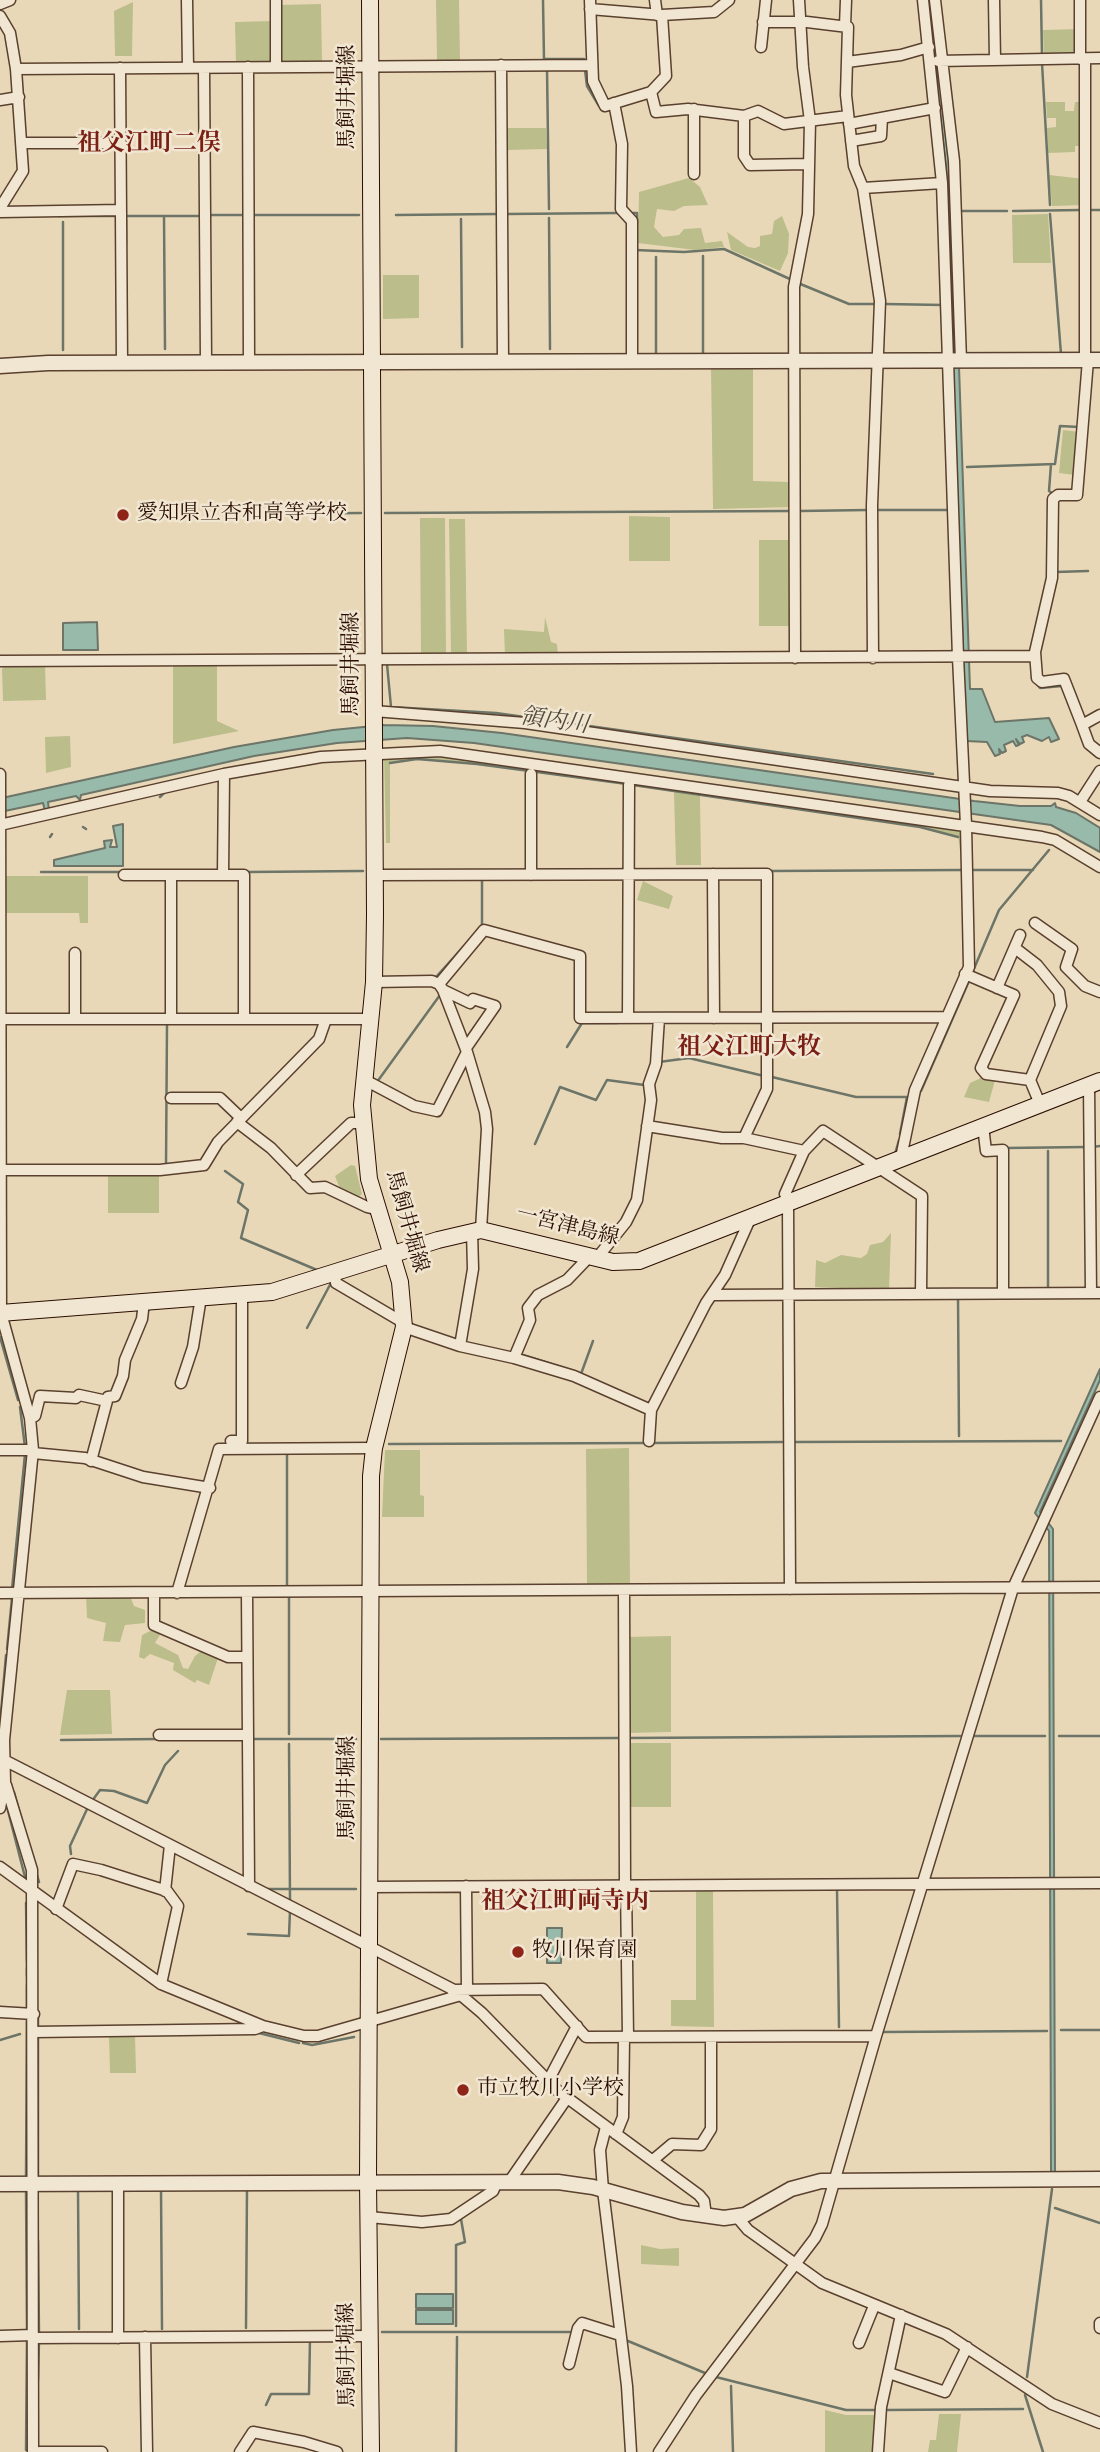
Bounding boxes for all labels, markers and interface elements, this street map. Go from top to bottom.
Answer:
street label: 馬飼井堀線 [336,45,362,149]
district label: 祖父江町二俣 [77,132,221,160]
place label: 愛知県立杏和高等学校 [137,502,347,528]
marker: 愛知県立杏和高等学校 [115,507,131,523]
street label: 馬飼井堀線 [340,612,366,716]
water label: 領内川 [518,705,590,741]
district label: 祖父江町大牧 [677,1036,821,1064]
street label: 馬飼井堀線 [378,1168,432,1276]
street label: 一宮津島線 [513,1203,621,1253]
street label: 馬飼井堀線 [336,1736,362,1840]
district label: 祖父江町両寺内 [481,1890,649,1918]
place label: 牧川保育園 [532,1939,637,1965]
marker: 牧川保育園 [510,1944,526,1960]
place label: 市立牧川小学校 [477,2077,624,2103]
marker: 市立牧川小学校 [455,2082,471,2098]
street label: 馬飼井堀線 [335,2302,363,2408]

